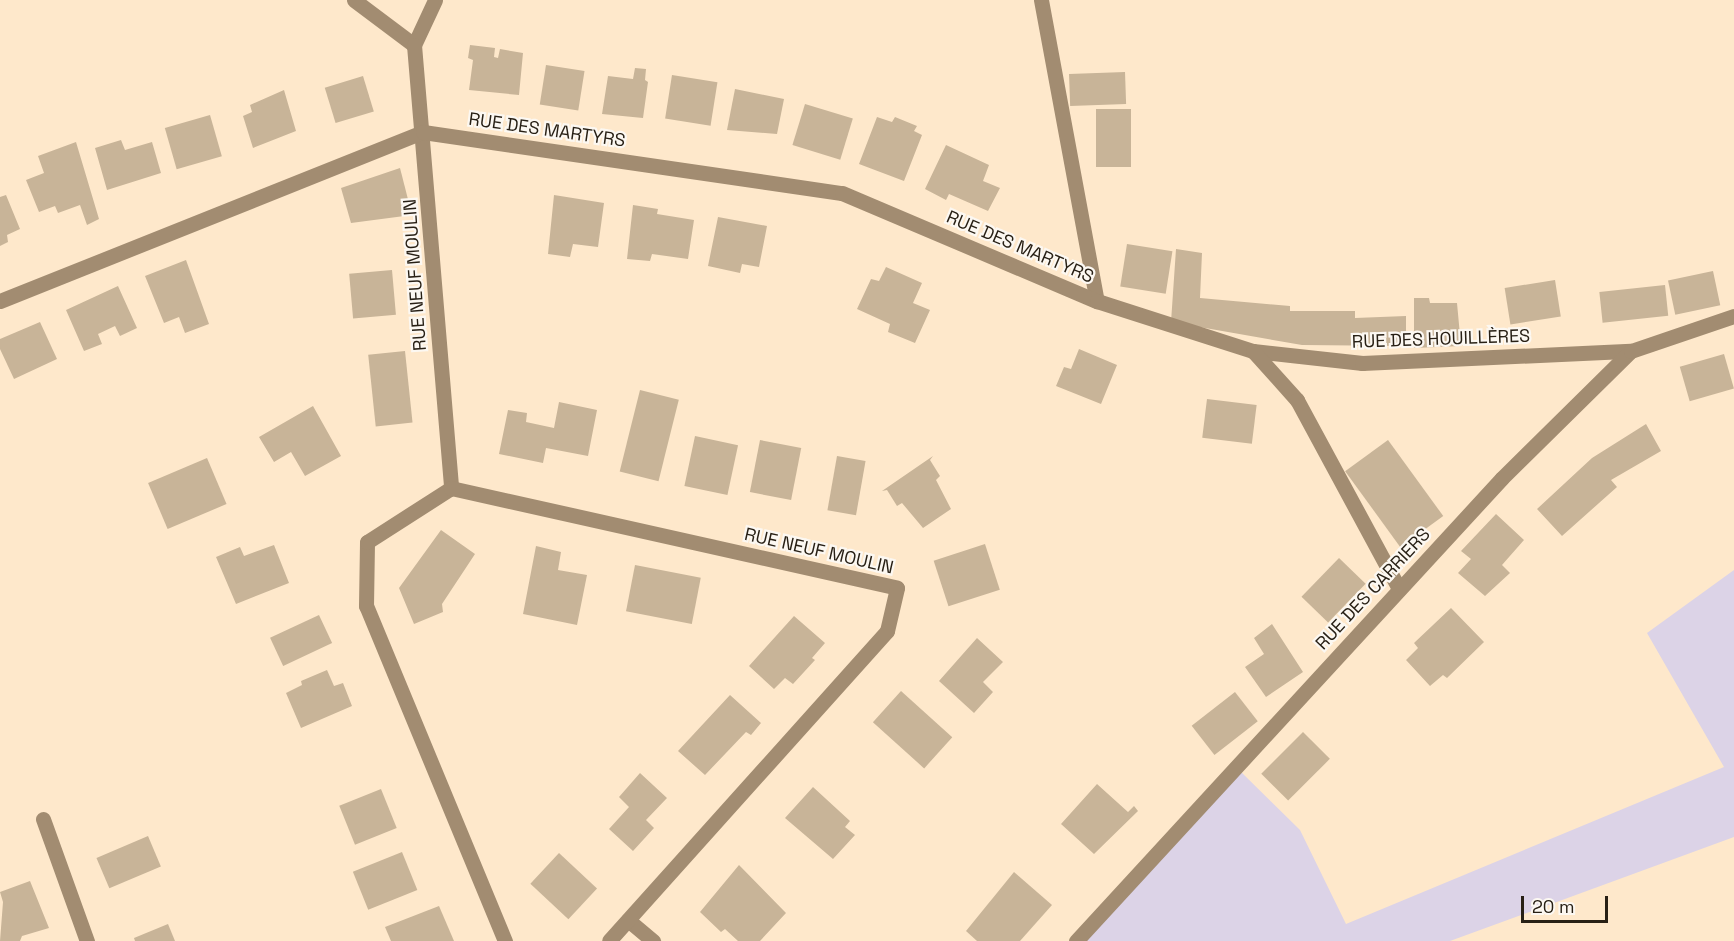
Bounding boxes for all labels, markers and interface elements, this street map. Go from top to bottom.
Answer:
street label: RUE DES MARTYRS [467,108,627,152]
street label: RUE NEUF MOULIN [399,198,431,352]
street label: RUE DES MARTYRS [943,206,1097,288]
street label: RUE DES HOUILLÈRES [1351,325,1531,353]
street label: RUE NEUF MOULIN [742,523,896,579]
street label: RUE DES CARRIERS [1311,524,1435,654]
scale bar [1524,884,1611,922]
text: 20 m [1532,895,1575,918]

